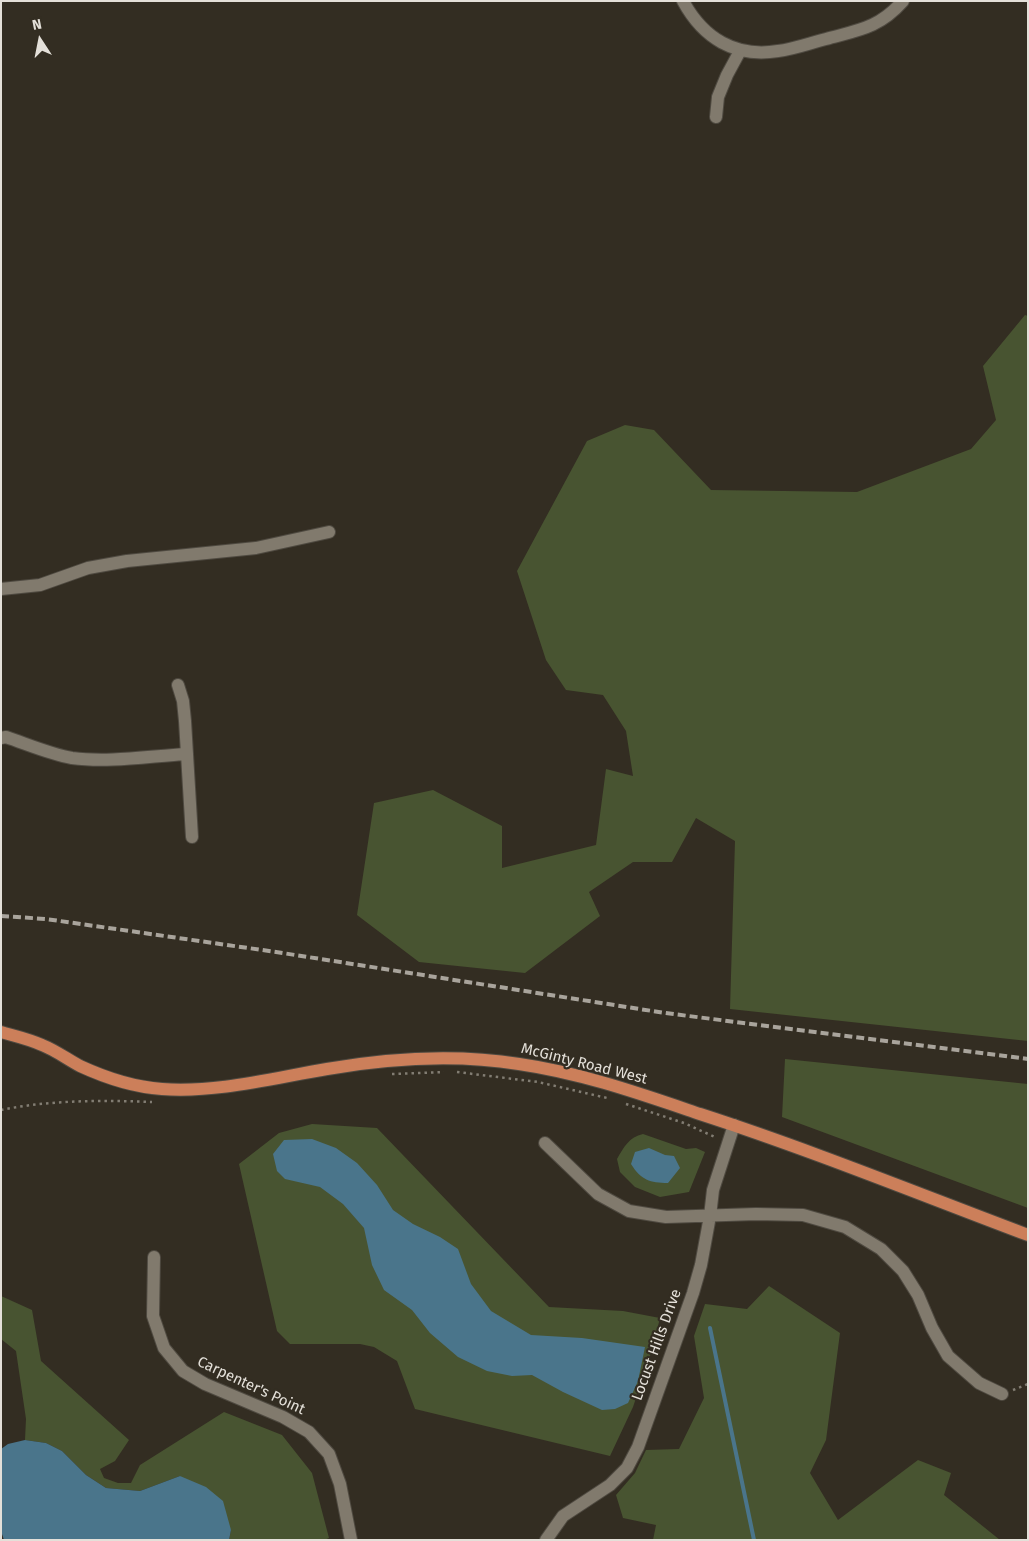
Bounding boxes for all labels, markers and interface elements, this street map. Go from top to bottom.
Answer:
north arrow [15,15,65,65]
text: N [31,16,43,34]
street label: McGinty Road West [519,1040,649,1088]
street label: Locust Hills Drive [628,1287,686,1403]
street label: Carpenter's Point [194,1353,308,1419]

